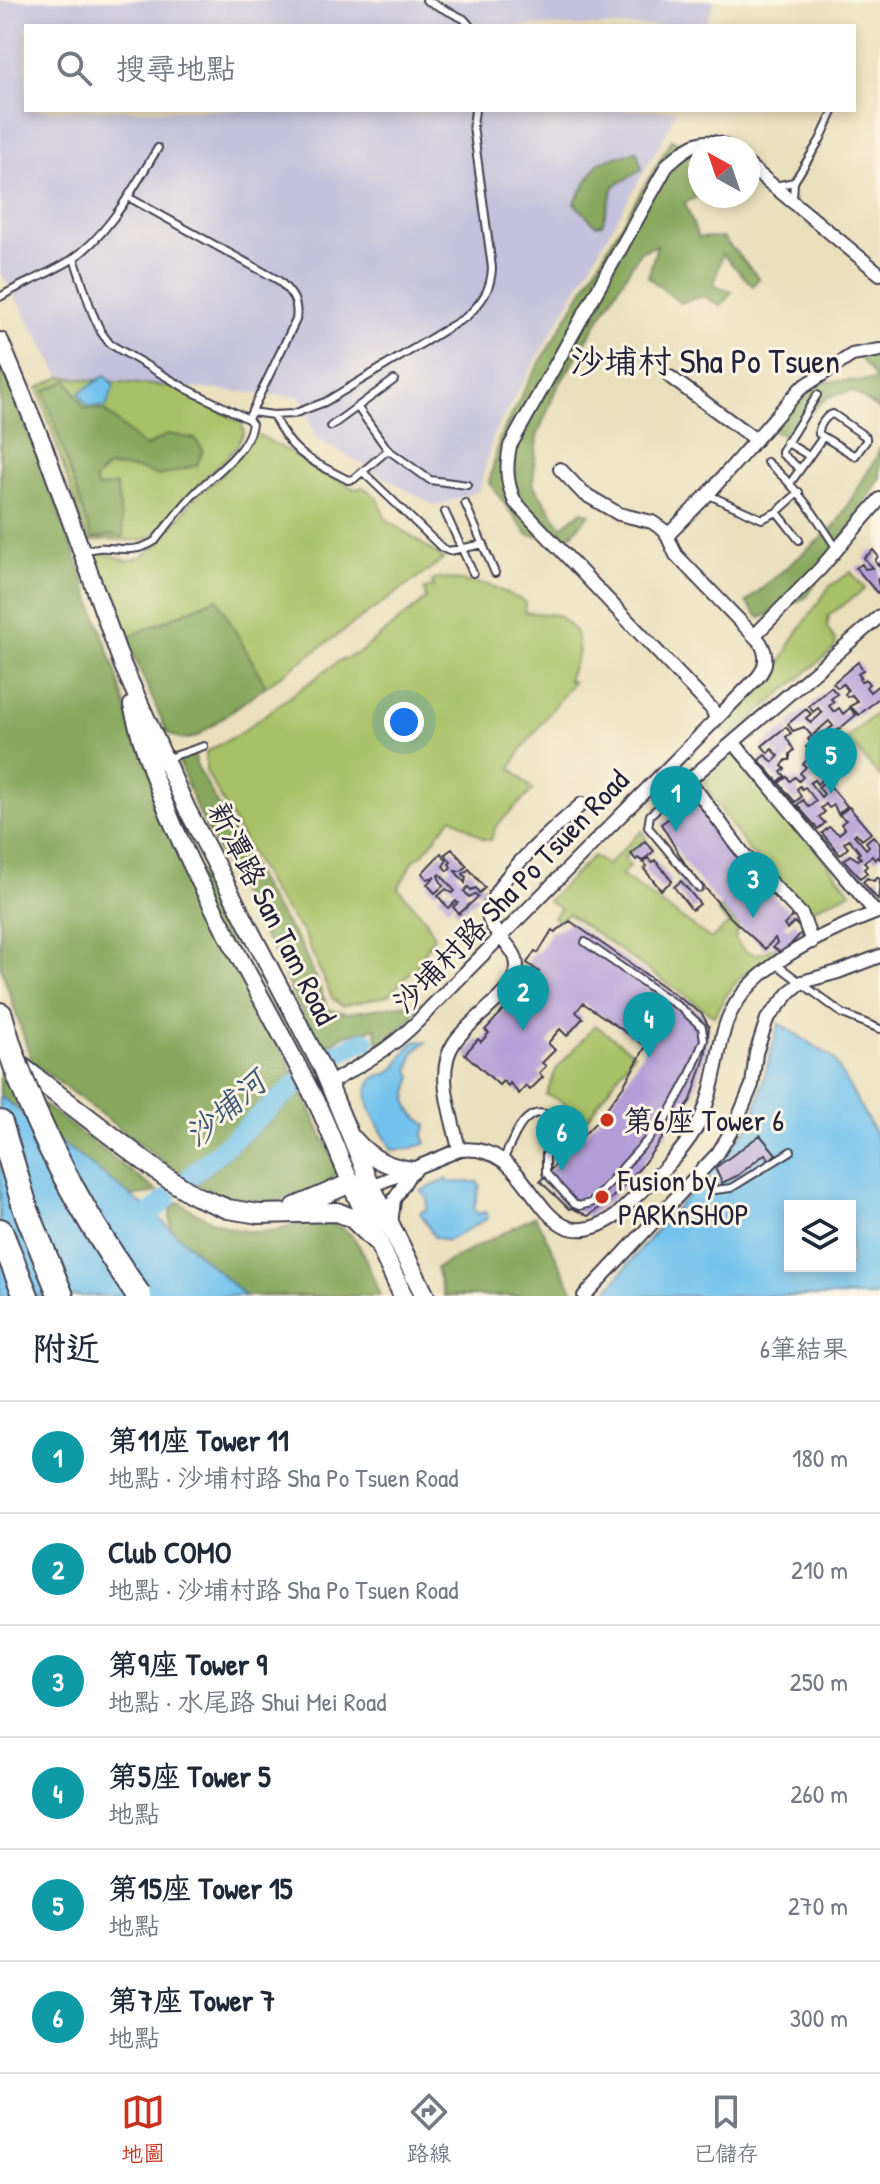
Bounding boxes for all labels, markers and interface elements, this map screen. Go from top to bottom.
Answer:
search box [24,24,856,112]
icon: search [52,46,96,90]
text: 搜尋地點 [116,48,236,88]
north arrow [688,136,760,208]
district label: 沙埔村 Sha Po Tsuen [570,338,840,384]
your location [384,702,424,742]
pin: 5 [805,728,857,794]
street label: 沙埔村路 Sha Po Tsuen Road [383,760,637,1022]
pin: 1 [650,766,702,832]
street label: 新潭路 San Tam Road [200,795,347,1032]
pin: 3 [727,852,779,918]
pin: 2 [497,965,549,1031]
pin: 4 [623,992,675,1058]
water label: 沙埔河 [175,1057,279,1156]
place label: 第6座 Tower 6 [623,1100,784,1140]
pin: 6 [536,1105,588,1171]
marker: 第6座 Tower 6 [598,1111,616,1129]
place label: Fusion by PARKnSHOP [617,1160,749,1234]
marker: Fusion by PARKnSHOP [593,1188,611,1206]
map controls [784,1200,856,1272]
button: layers [784,1200,856,1272]
text: 附近 [32,1325,100,1371]
text: 6筆結果 [760,1331,848,1366]
text: 第11座 Tower 11 [108,1420,289,1460]
text: 1 [53,1440,63,1475]
text: 180 m [792,1440,848,1475]
text: 地點 · 沙埔村路 Sha Po Tsuen Road [108,1460,458,1495]
text: Club COMO [108,1532,231,1572]
text: 2 [52,1552,64,1587]
text: 210 m [791,1552,848,1587]
text: 地點 · 沙埔村路 Sha Po Tsuen Road [108,1572,458,1607]
text: 第9座 Tower 9 [108,1644,267,1684]
text: 3 [52,1664,64,1699]
text: 250 m [790,1664,848,1699]
text: 地點 · 水尾路 Shui Mei Road [108,1684,386,1719]
text: 第5座 Tower 5 [108,1756,271,1796]
text: 4 [53,1776,63,1811]
text: 260 m [790,1776,848,1811]
text: 地點 [108,1796,160,1831]
text: 第15座 Tower 15 [108,1868,292,1908]
text: 5 [53,1888,64,1923]
text: 270 m [788,1888,848,1923]
text: 地點 [108,1908,160,1943]
text: 第7座 Tower 7 [108,1980,275,2020]
text: 6 [53,2000,63,2035]
text: 300 m [789,2000,848,2035]
text: 地點 [108,2020,160,2055]
tab: 地圖 [121,2090,165,2168]
tab: 路線 [407,2090,451,2168]
tab: 已儲存 [693,2090,759,2168]

